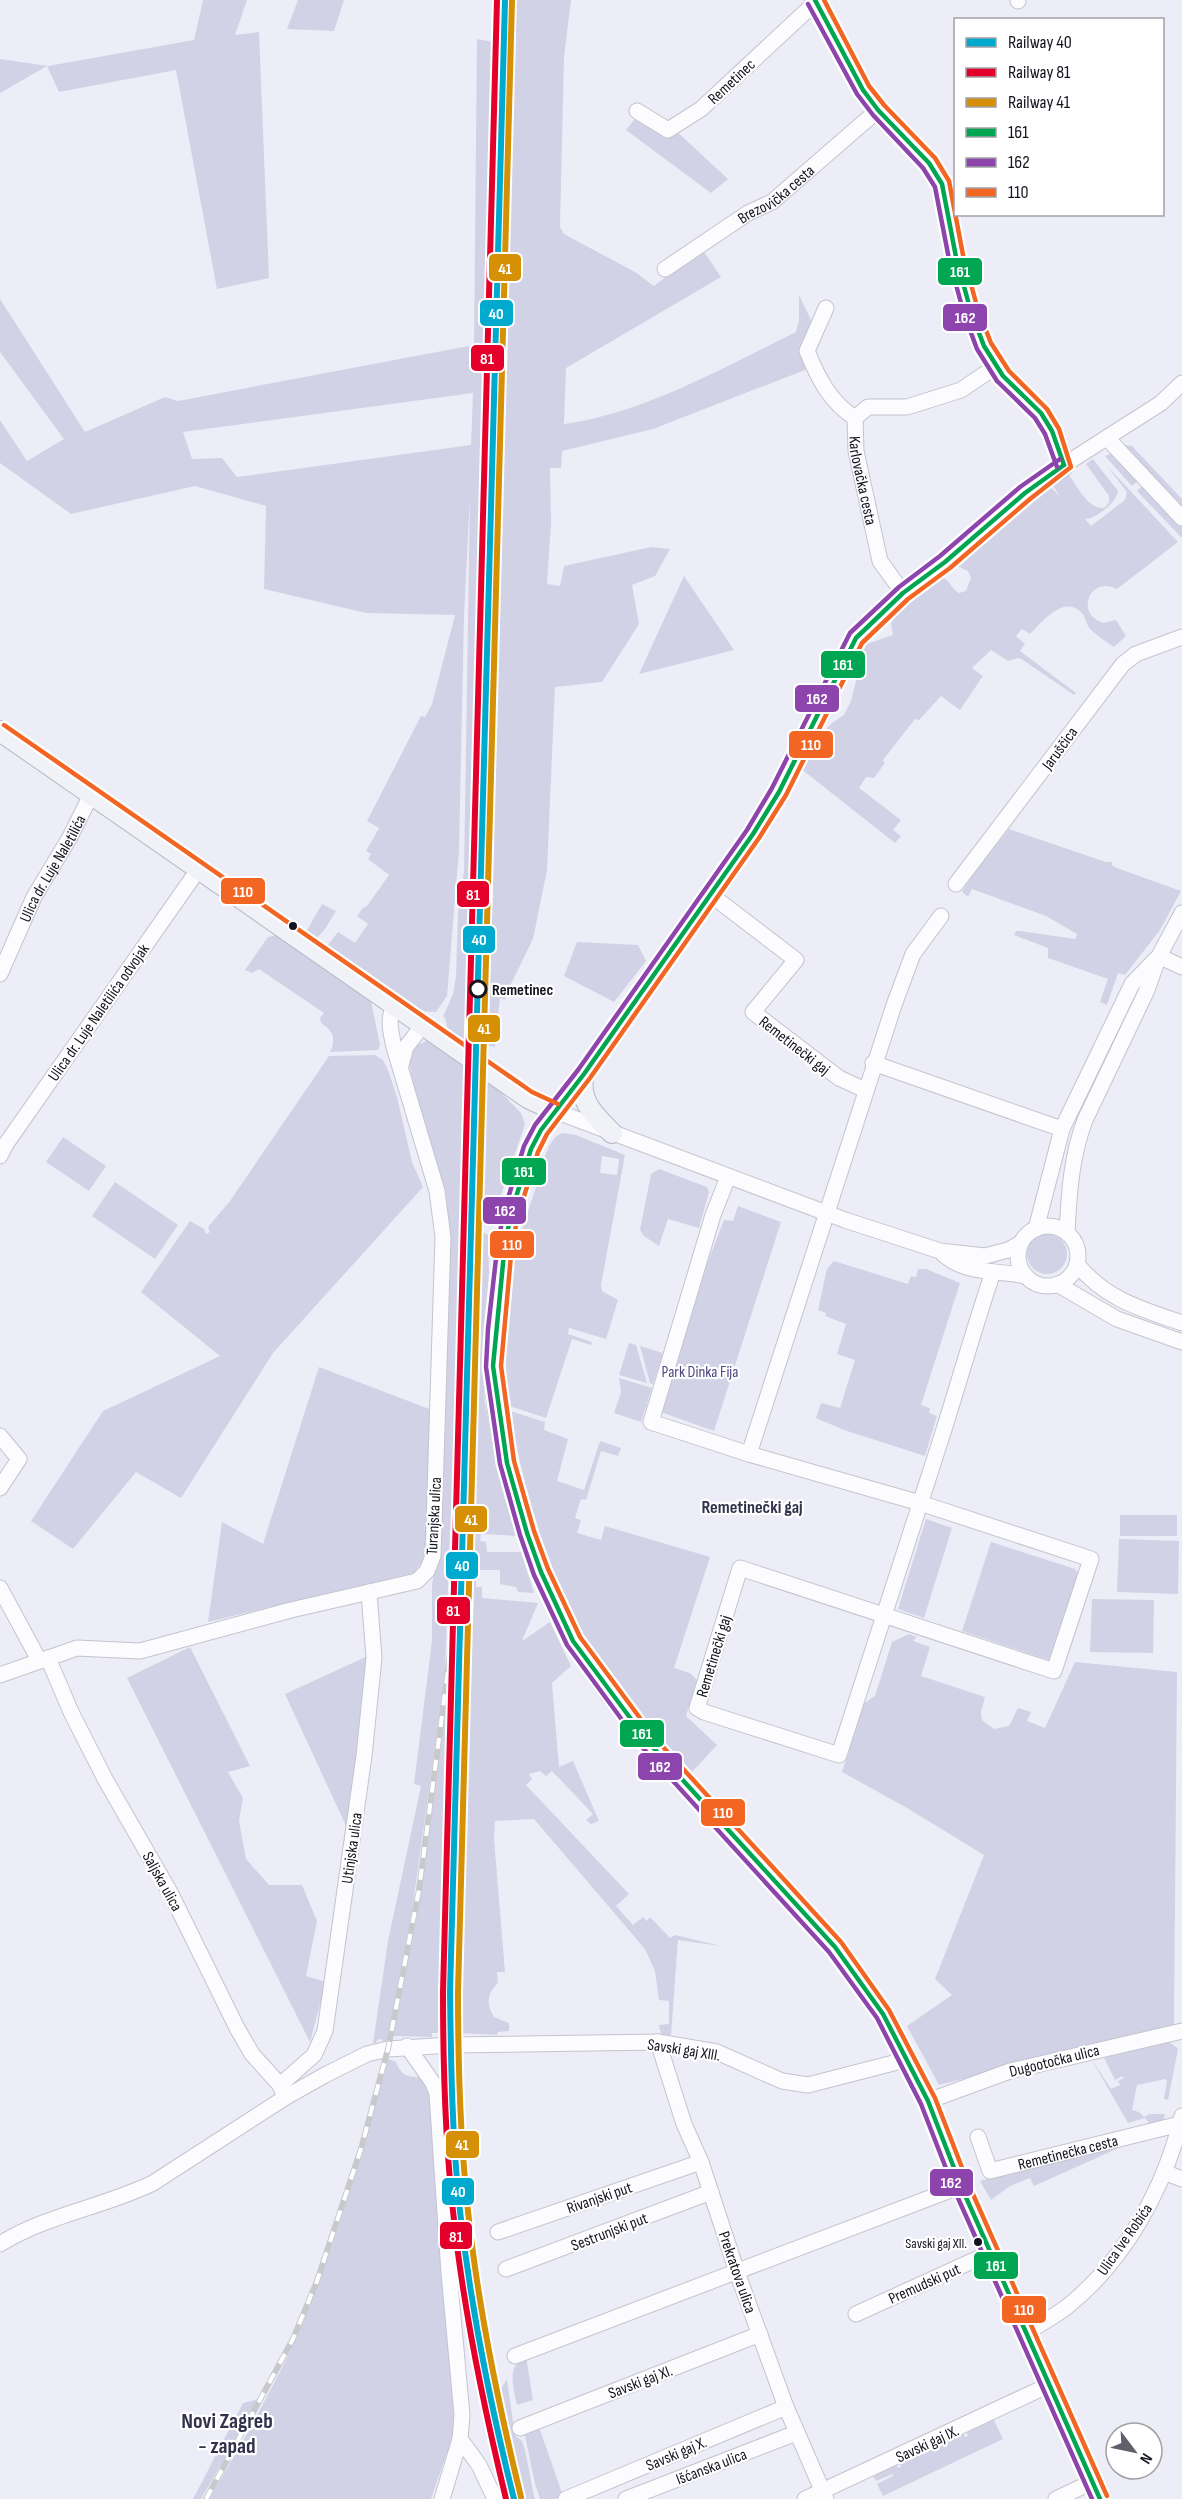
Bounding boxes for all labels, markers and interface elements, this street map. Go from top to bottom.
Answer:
legend [954,18,1164,216]
text: Railway 40 [1008,32,1072,53]
street label: Remetinec [704,55,760,109]
text: Railway 81 [1008,62,1071,83]
text: Railway 41 [1008,92,1071,113]
text: 161 [1008,122,1029,143]
text: 162 [1008,152,1030,173]
street label: Brezovička cesta [734,162,819,228]
text: 110 [1008,182,1029,203]
line badge: 41 [488,253,522,282]
line badge: 161 [937,257,983,286]
text: 41 [498,260,513,279]
text: 161 [950,263,971,282]
line badge: 40 [479,299,514,327]
line badge: 162 [942,303,988,332]
text: 40 [488,305,504,324]
text: 162 [955,309,975,328]
line badge: 81 [470,344,505,372]
text: 81 [480,350,495,369]
street label: Karlovačka cesta [845,436,880,527]
line badge: 161 [820,650,866,679]
text: 161 [833,656,854,675]
line badge: 162 [794,684,840,713]
text: 162 [807,690,827,709]
street label: Jaruščica [1038,724,1082,775]
line badge: 110 [788,730,834,759]
text: 110 [801,736,821,755]
street label: Ulica dr. Luje Naletilića [16,812,90,925]
line badge: 110 [220,877,266,905]
line badge: 81 [456,880,490,908]
text: 110 [233,883,253,902]
text: 81 [466,886,481,905]
unlabelled marker [287,920,299,932]
line badge: 40 [462,925,496,954]
text: 40 [471,931,487,950]
street label: Ulica dr. Luje Naletilića odvojak [45,941,154,1085]
marker: Remetinec [469,980,487,998]
place label: Remetinec [492,981,553,1000]
street label: Remetinečki gaj [755,1013,833,1080]
line badge: 41 [467,1014,501,1043]
text: 41 [477,1020,492,1039]
line badge: 161 [501,1157,547,1186]
text: 161 [514,1163,535,1182]
line badge: 162 [482,1196,527,1225]
text: 162 [495,1202,515,1221]
line badge: 110 [489,1230,535,1259]
text: 110 [502,1236,522,1255]
park label: Park Dinka Fija [662,1363,738,1382]
street label: Turanjska ulica [423,1477,446,1556]
district label: Remetinečki gaj [701,1497,803,1518]
line badge: 41 [454,1505,488,1533]
text: 41 [464,1511,479,1530]
line badge: 40 [445,1551,479,1580]
text: 40 [454,1557,470,1576]
line badge: 81 [436,1596,471,1625]
text: 81 [446,1602,461,1621]
street label: Remetinečki gaj [693,1613,736,1700]
line badge: 161 [619,1719,665,1748]
text: 161 [632,1725,653,1744]
line badge: 162 [637,1752,683,1781]
text: 162 [650,1758,670,1777]
line badge: 110 [700,1798,746,1827]
text: 110 [713,1804,733,1823]
street label: Utinjska ulica [338,1812,367,1885]
street label: Saljska ulica [138,1849,186,1915]
street label: Savski gaj XIII. [646,2035,722,2066]
street label: Dugootočka ulica [1007,2041,1101,2082]
line badge: 41 [445,2130,480,2159]
street label: Remetinečka cesta [1016,2132,1120,2175]
text: 41 [455,2136,470,2155]
line badge: 162 [929,2168,974,2197]
text: 162 [941,2174,961,2193]
line badge: 40 [441,2177,475,2206]
street label: Rivanjski put [564,2178,635,2218]
text: 40 [450,2183,466,2202]
street label: Ulica Ive Robića [1094,2200,1157,2279]
street label: Sestrunjski put [569,2209,651,2256]
line badge: 81 [439,2221,473,2250]
text: 81 [449,2228,464,2247]
street label: Prekratova ulica [714,2229,759,2316]
place label: Savski gaj XII. [905,2235,967,2252]
marker: Savski gaj XII. [972,2236,984,2248]
line badge: 161 [973,2251,1019,2280]
text: 161 [986,2257,1007,2276]
street label: Premudski put [886,2260,964,2309]
line badge: 110 [1001,2295,1047,2324]
text: 110 [1014,2301,1034,2320]
street label: Savski gaj XI. [606,2361,675,2403]
district label: Novi Zagreb - zapad [181,2408,273,2460]
north arrow [1104,2421,1164,2481]
street label: Savski gaj IX. [893,2422,962,2467]
street label: Savski gaj X. [643,2433,710,2476]
street label: Išćanska ulica [674,2445,750,2490]
text: N [1135,2449,1156,2467]

